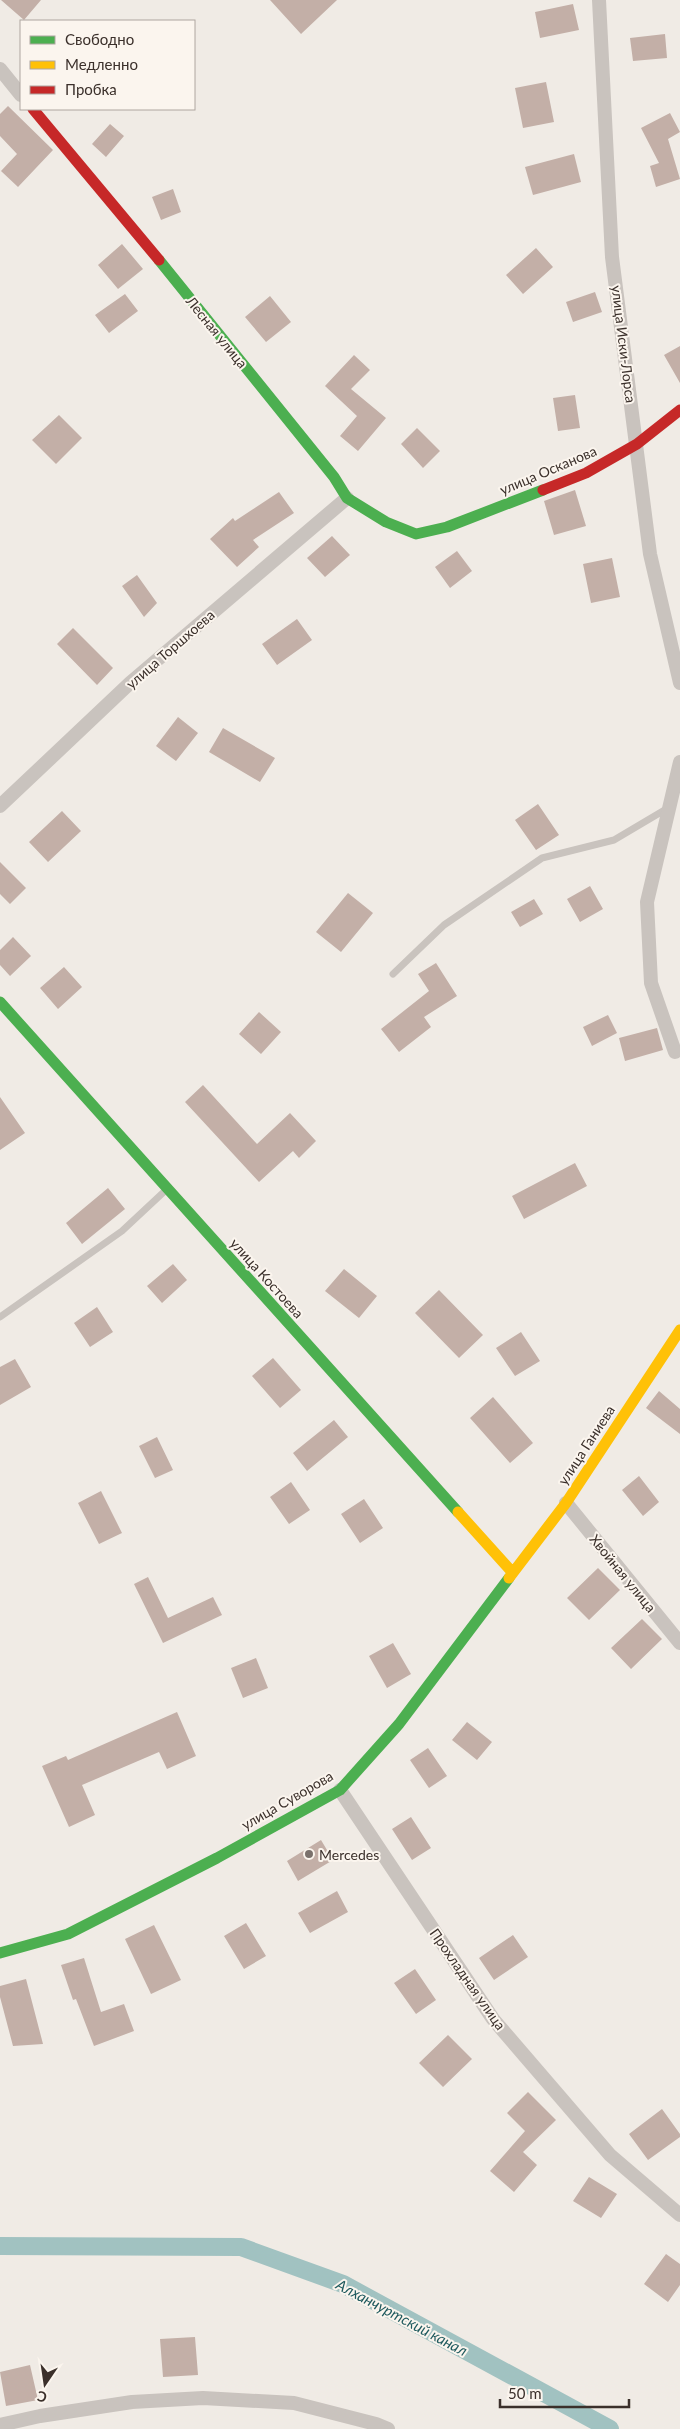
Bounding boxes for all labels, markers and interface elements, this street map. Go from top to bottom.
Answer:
legend [20,20,195,110]
text: Свободно [65,30,134,48]
text: Медленно [65,55,138,73]
text: Пробка [65,80,117,98]
street label: улица Иски-Лорса [608,284,640,404]
street label: Лесная улица [182,292,251,371]
street label: улица Осканова [497,442,599,498]
street label: улица Торшхоева [122,606,218,692]
street label: улица Костоева [227,1235,307,1321]
street label: улица Ганиева [554,1402,618,1488]
street label: Хвойная улица [586,1531,660,1615]
street label: улица Суворова [238,1767,336,1833]
place label: Mercedes [319,1846,379,1863]
marker: Mercedes [303,1848,315,1860]
street label: Прохладная улица [427,1925,509,2033]
water label: Алханчуртский канал [333,2274,471,2359]
north arrow [20,2359,70,2409]
scale bar [500,2376,629,2408]
text: 50 m [508,2384,542,2402]
text: С [35,2388,48,2406]

